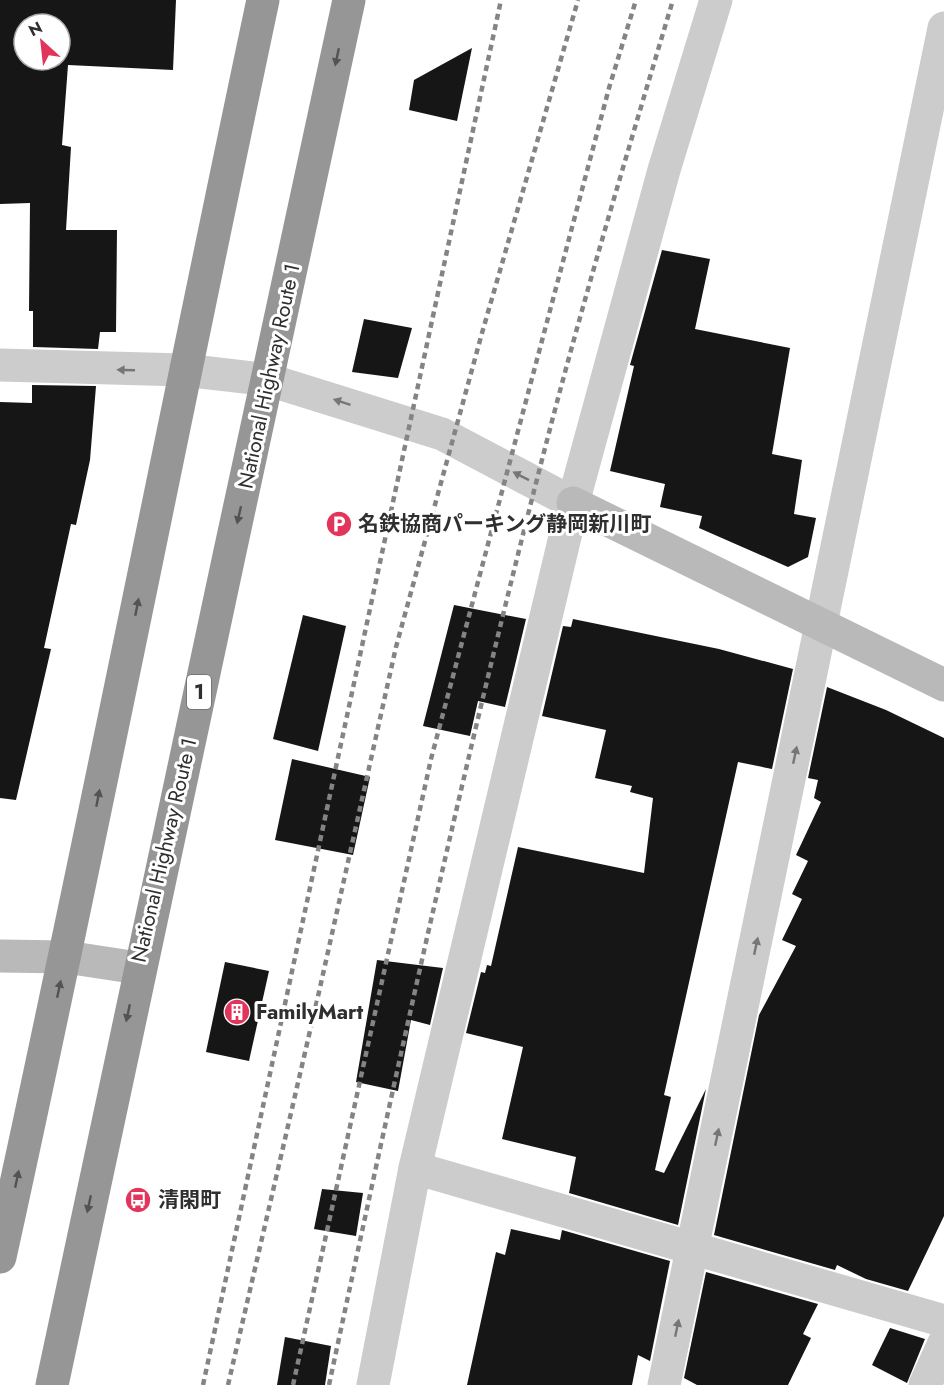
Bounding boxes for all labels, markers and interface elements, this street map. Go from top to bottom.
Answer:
north arrow [12,12,72,72]
text: N [25,16,46,42]
one-way arrow [332,48,341,67]
street label: National Highway Route 1 [230,261,308,491]
one-way arrow [116,365,135,374]
one-way arrow [333,396,351,406]
one-way arrow [513,471,530,480]
one-way arrow [233,506,243,524]
parking icon: 名鉄協商パーキング静岡新川町 [324,509,354,539]
place label: 名鉄協商パーキング静岡新川町 [358,509,651,539]
one-way arrow [133,597,142,616]
road number: 1 [187,675,211,709]
street label: National Highway Route 1 [124,735,204,965]
one-way arrow [791,746,801,764]
one-way arrow [94,788,103,807]
one-way arrow [752,936,761,955]
one-way arrow [55,979,64,998]
building icon: FamilyMart [222,997,252,1027]
place label: FamilyMart [256,997,364,1027]
one-way arrow [123,1003,132,1022]
one-way arrow [712,1128,722,1146]
one-way arrow [13,1170,22,1189]
bus stop icon: 清閑町 [123,1185,153,1215]
place label: 清閑町 [158,1185,221,1215]
one-way arrow [84,1194,93,1213]
one-way arrow [672,1319,682,1337]

